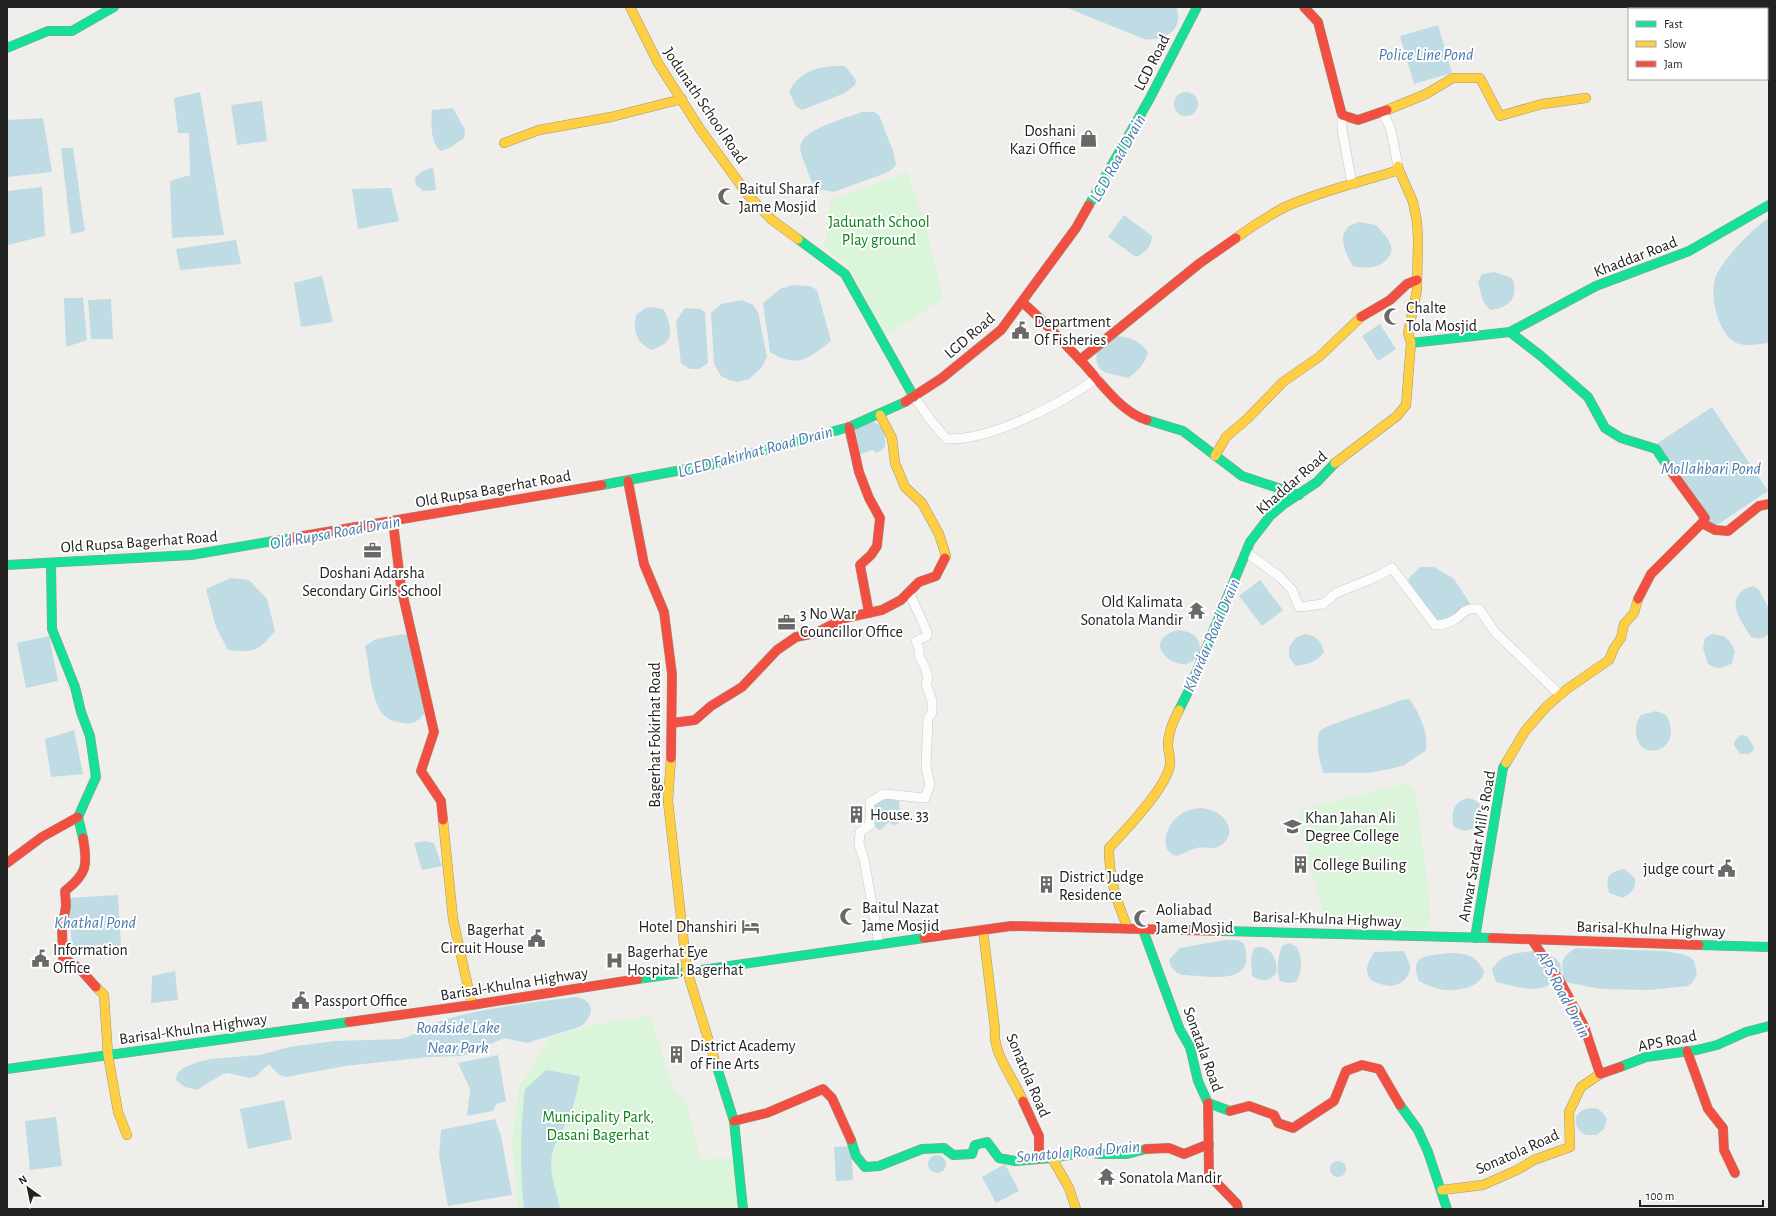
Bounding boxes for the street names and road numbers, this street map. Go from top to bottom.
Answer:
street label: LGD Road [1131,32,1173,93]
street label: Jodunath School Road [660,45,750,167]
street label: Khaddar Road [1591,234,1679,280]
street label: LGD Road [942,310,998,362]
street label: Khaddar Road [1253,448,1330,518]
street label: Old Rupsa Bagerhat Road [414,467,572,511]
street label: Old Rupsa Bagerhat Road [60,529,218,555]
street label: Bagerhat Fokirhat Road [647,662,663,808]
street label: Anwar Sardar Mill's Road [1456,769,1498,923]
street label: Barisal-Khulna Highway [1252,908,1402,931]
street label: Barisal-Khulna Highway [1576,918,1726,941]
street label: Barisal-Khulna Highway [439,964,589,1005]
street label: Sonatala Road [1180,1005,1226,1094]
street label: Barisal-Khulna Highway [118,1011,268,1048]
street label: APS Road [1636,1027,1698,1055]
street label: Sonatola Road [1003,1031,1053,1120]
street label: Sonatola Road [1473,1126,1561,1177]

